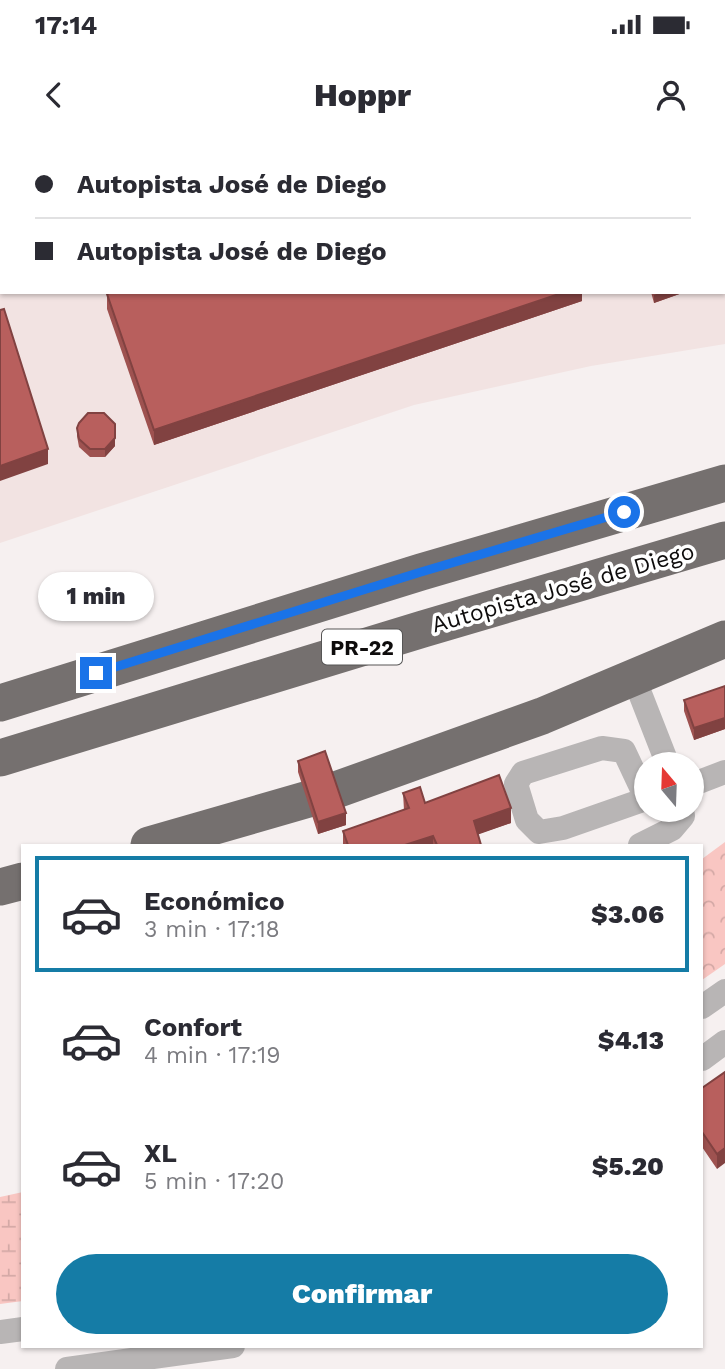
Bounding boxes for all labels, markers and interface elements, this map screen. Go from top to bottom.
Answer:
text: 17:14 [35,10,97,40]
icon: back [35,76,73,114]
text: Hoppr [314,76,411,114]
icon: person [652,76,690,114]
text: Autopista José de Diego [77,169,387,199]
text: Autopista José de Diego [77,236,387,266]
route start [608,496,640,528]
street label: Autopista José de Diego [429,538,697,638]
callout: 1 min [38,572,154,620]
text: 1 min [66,583,126,610]
road number: PR-22 [322,630,402,664]
route end [80,657,112,689]
north arrow [634,752,704,822]
map controls [634,752,704,822]
icon: car [60,883,123,946]
text: Económico [144,886,285,916]
text: $3.06 [591,899,664,929]
text: 3 min · 17:18 [144,916,280,943]
icon: car [60,1009,123,1072]
text: Confort [144,1012,242,1042]
text: $4.13 [598,1025,664,1055]
text: 4 min · 17:19 [144,1042,280,1069]
icon: car [60,1135,123,1198]
text: XL [144,1138,177,1168]
text: $5.20 [592,1151,664,1181]
text: 5 min · 17:20 [144,1168,284,1195]
button: Confirmar [56,1254,668,1334]

